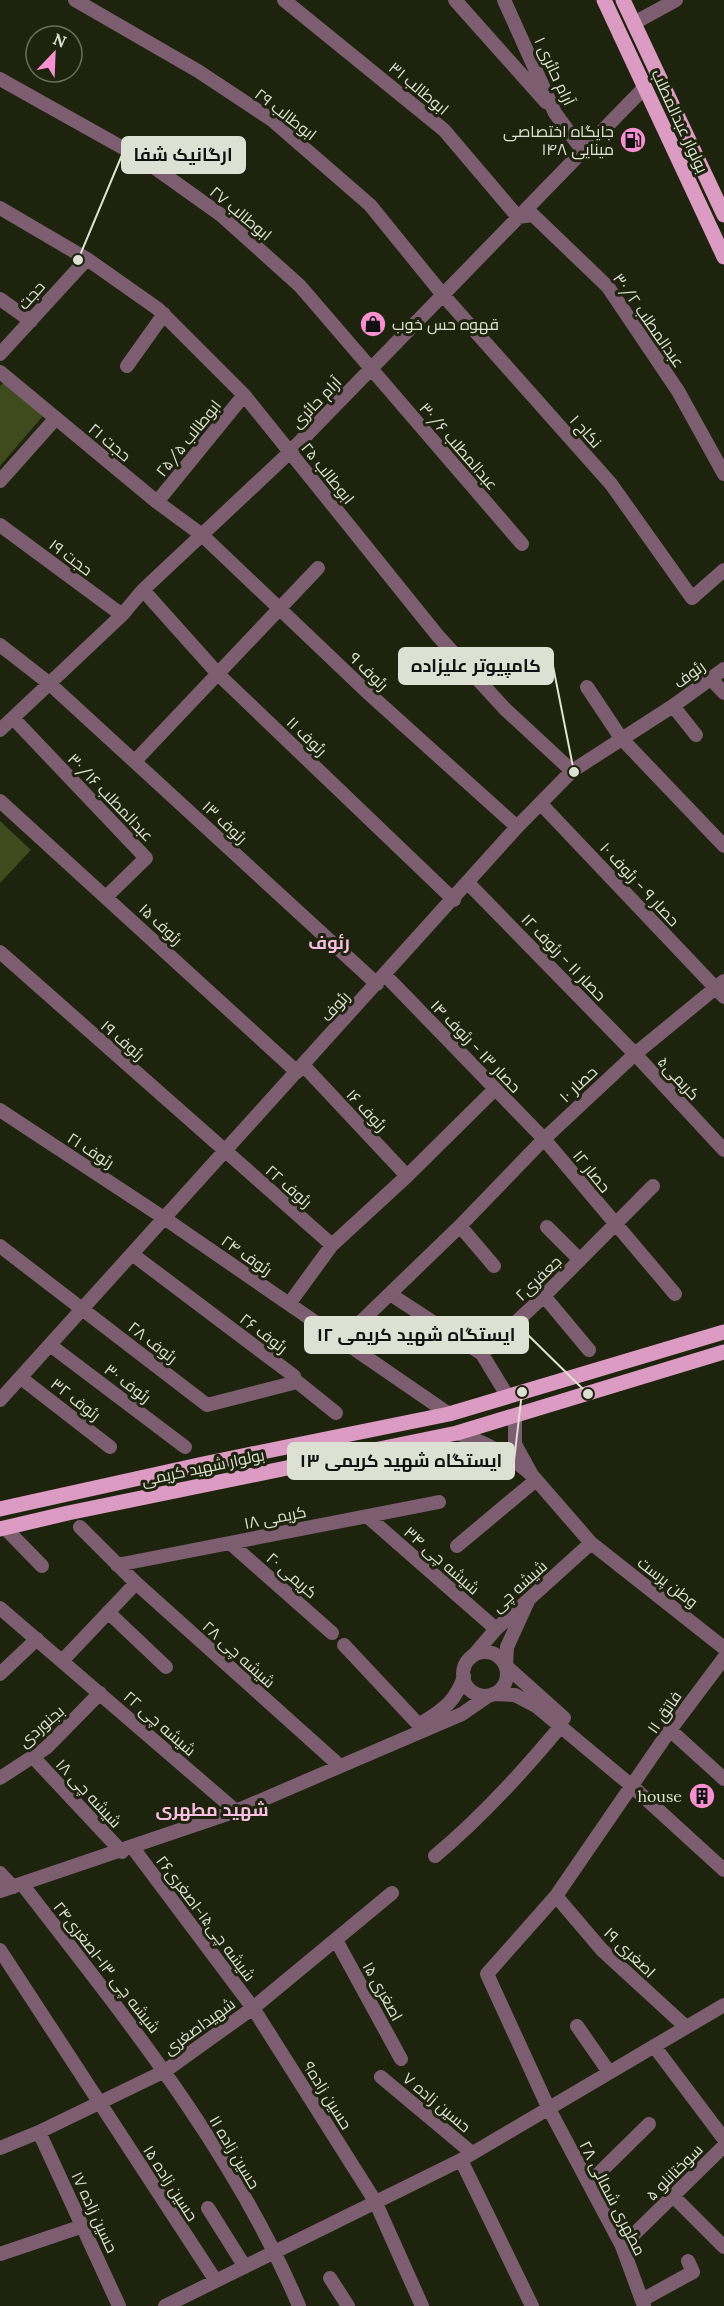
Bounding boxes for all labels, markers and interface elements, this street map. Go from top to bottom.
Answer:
north arrow [24,24,84,84]
text: N [50,29,69,52]
street label: آرام حائری ۱ [529,34,580,110]
street label: ابوطالب ۳۱ [385,57,453,119]
street label: بولوار عبدالمطلب [647,66,713,176]
street label: ابوطالب ۲۹ [251,84,321,144]
place label: جایگاه اختصاصی ۱۴۸ مینایی [503,121,614,160]
fuel station icon: جایگاه اختصاصی ۱۴۸ مینایی [618,125,648,155]
callout: ارگانیک شفا [122,137,245,173]
text: ارگانیک شفا [133,143,233,166]
street label: ابوطالب ۲۷ [206,181,276,245]
street label: عبدالمطلب ۳۰/۲ [608,269,689,372]
street label: حجت [13,277,49,313]
shop icon: قهوه حس خوب [358,309,388,339]
place label: قهوه حس خوب [392,314,499,335]
street label: آرام حائری [287,372,347,433]
street label: ابوطالب ۲۵/۵ [151,396,226,481]
street label: عبدالمطلب ۳۰/۶ [415,398,503,495]
street label: نکاح ۱ [564,410,606,453]
street label: حجت ۲۱ [85,419,135,465]
street label: ابوطالب ۲۵ [297,438,359,508]
street label: حجت ۱۹ [45,534,97,580]
street label: رئوف ۹ [345,648,393,694]
callout: کامپیوتر علیزاده [399,648,553,684]
text: کامپیوتر علیزاده [411,654,541,678]
street label: رئوف [669,656,709,692]
street label: رئوف ۱۱ [283,712,331,760]
street label: عبدالمطلب ۳۰/۱۶ [63,749,158,846]
street label: رئوف ۱۳ [198,796,252,848]
street label: حصار ۹ - رئوف ۱۰ [596,838,684,930]
street label: رئوف ۱۵ [135,899,187,949]
street label: حصار ۱۱ - رئوف ۱۲ [517,909,611,1005]
district label: رئوف [308,931,350,954]
street label: رئوف [316,987,354,1025]
street label: حصار ۱۳ - رئوف ۱۴ [427,995,525,1097]
street label: رئوف ۱۹ [97,1015,149,1065]
street label: کریمی۵ [653,1052,704,1105]
street label: حصار ۱۰ [555,1061,601,1107]
street label: رئوف ۱۶ [342,1085,392,1135]
street label: رئوف ۲۱ [64,1127,118,1173]
street label: حصار ۱۲ [569,1146,615,1196]
street label: رئوف ۲۲ [262,1160,316,1212]
street label: رئوف ۲۴ [218,1230,276,1280]
street label: جعفری۲ [511,1251,566,1306]
street label: رئوف ۲۶ [236,1309,292,1357]
street label: رئوف ۲۸ [124,1317,182,1367]
callout: ایستگاه شهید کریمی ۱۲ [305,1317,528,1353]
text: ایستگاه شهید کریمی ۱۲ [317,1323,515,1346]
street label: رئوف ۳۰ [101,1359,155,1407]
street label: رئوف ۳۲ [47,1373,105,1425]
callout: ایستگاه شهید کریمی ۱۳ [288,1443,514,1479]
street label: بولوار شهید کریمی [140,1444,267,1491]
text: ایستگاه شهید کریمی ۱۳ [300,1449,502,1472]
street label: کریمی ۱۸ [242,1501,308,1534]
street label: شیشه چی ۳۴ [399,1522,484,1600]
street label: کریمی ۲۰ [262,1548,321,1603]
street label: وطن پرست [632,1552,702,1613]
street label: شیشه چی [487,1556,552,1618]
street label: شیشه چی ۲۸ [197,1616,279,1693]
street label: شیشه چی ۲۲ [118,1686,200,1761]
street label: فاتق ۱۱ [642,1687,687,1738]
street label: بجنوردی [14,1701,69,1752]
street label: شیشه چی ۱۸ [50,1754,126,1833]
building icon: house [687,1781,717,1811]
place label: house [637,1786,682,1806]
district label: شهید مطهری [155,1798,269,1821]
street label: شیشه چی۱۵-اصغری۲۶ [151,1851,260,1986]
street label: شیشه چی ۱۳-اصغری۲۴ [48,1897,165,2038]
street label: اصغری ۱۹ [599,1923,660,1982]
street label: اصغری ۱۵ [358,1958,407,2025]
street label: شهیداصغری [159,1993,239,2060]
street label: حسین زاده۹ [298,2057,357,2133]
street label: حسین زاده ۷ [398,2068,475,2137]
street label: حسین زاده ۱۱ [204,2112,265,2193]
street label: مطهری شمالی ۲۸ [575,2137,651,2259]
street label: سوختانلو ۵ [641,2139,707,2205]
street label: حسین زاده ۱۵ [138,2141,203,2225]
street label: حسین زاده ۱۷ [67,2168,123,2256]

